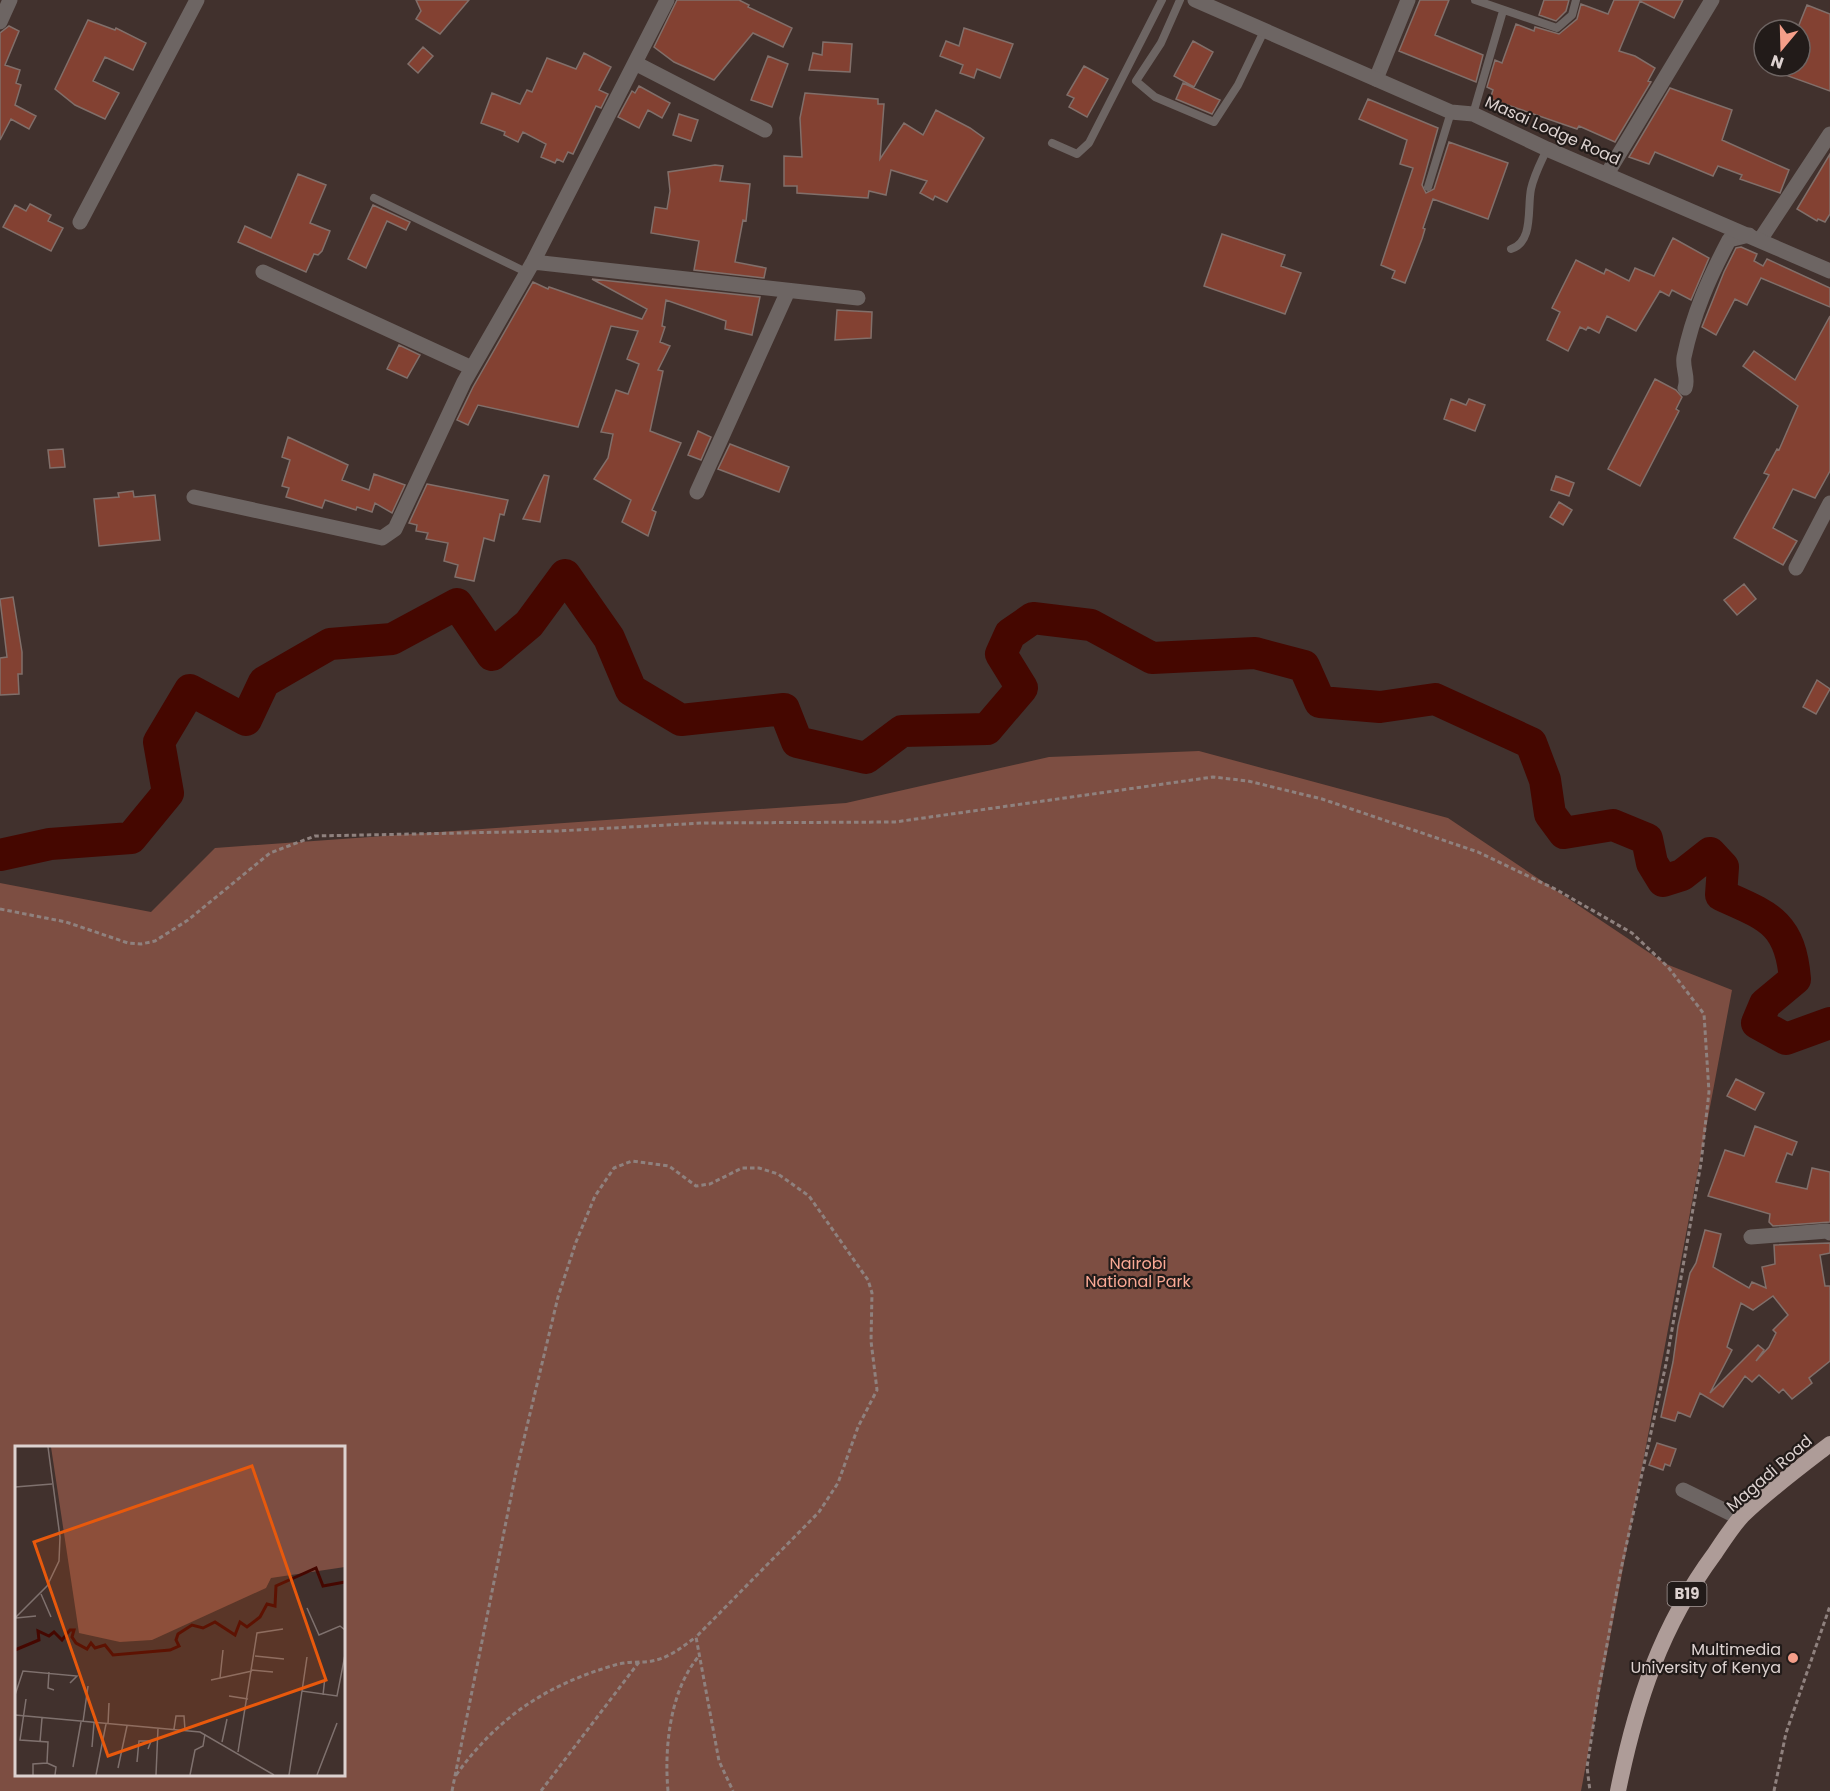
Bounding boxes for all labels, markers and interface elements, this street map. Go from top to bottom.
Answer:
north arrow [1752,18,1812,78]
text: N [1768,49,1787,75]
street label: Masai Lodge Road [1481,90,1624,171]
park label: Nairobi National Park [1085,1252,1192,1293]
street label: Magadi Road [1721,1430,1817,1517]
inset map [15,1446,345,1776]
road number: B19 [1668,1582,1706,1606]
place label: Multimedia University of Kenya [1630,1638,1781,1679]
marker: Multimedia University of Kenya [1786,1651,1800,1665]

